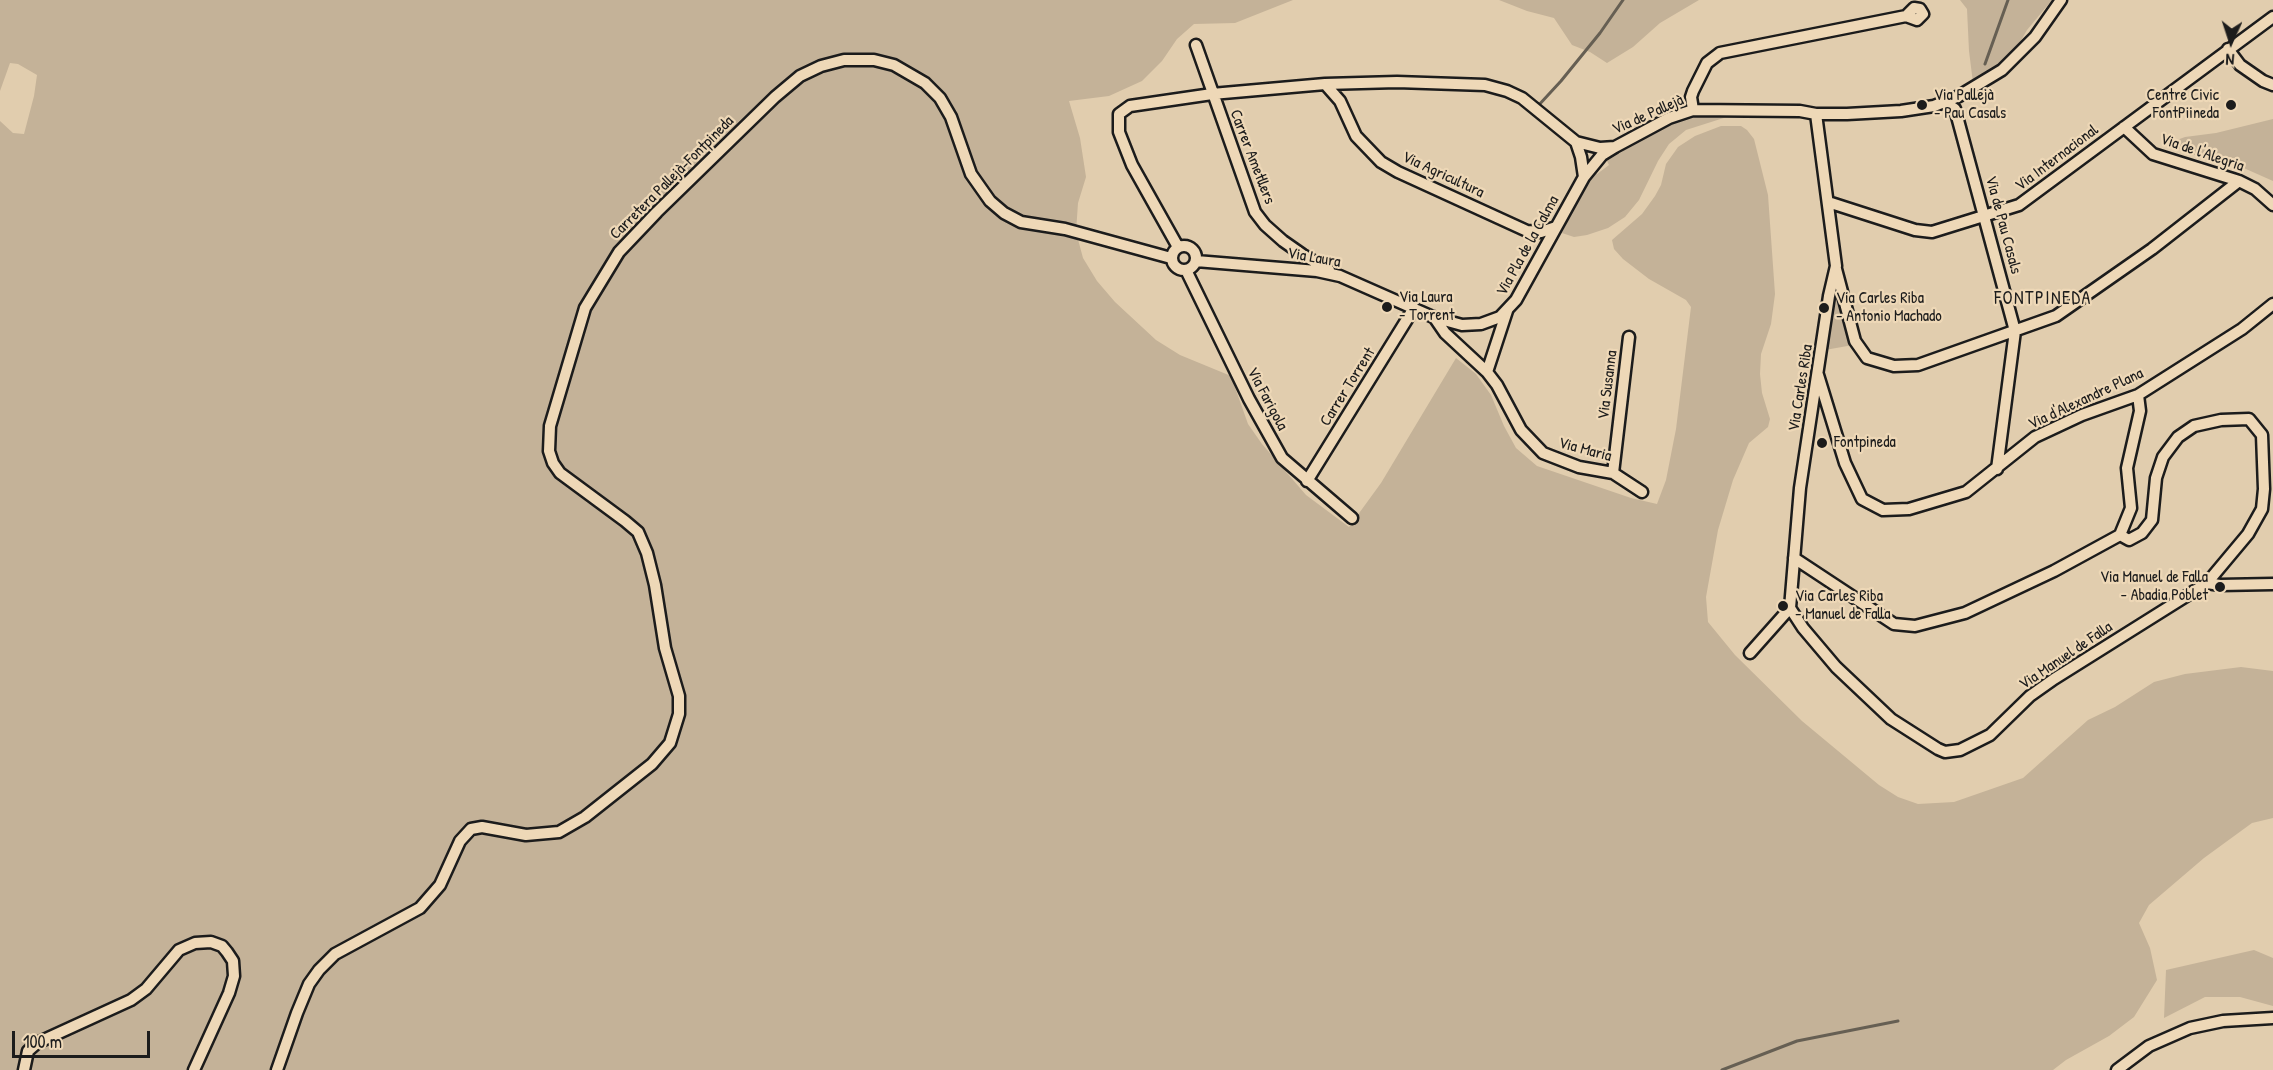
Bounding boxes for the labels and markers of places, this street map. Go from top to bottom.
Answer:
place label: Via Pallejà - Pau Casals [1934,86,2006,124]
place label: Centre Civic FontPiineda [2146,86,2219,124]
marker: Via Pallejà - Pau Casals [1915,98,1929,112]
marker: Centre Civic FontPiineda [2224,98,2238,112]
place label: Via Laura - Torrent [1399,288,1455,326]
place label: Via Carles Riba - Antonio Machado [1836,289,1942,327]
marker: Via Laura - Torrent [1380,300,1394,314]
marker: Via Carles Riba - Antonio Machado [1817,301,1831,315]
place label: Fontpineda [1834,433,1896,453]
marker: Fontpineda [1815,436,1829,450]
place label: Via Manuel de Falla - Abadia Poblet [2100,568,2208,606]
marker: Via Manuel de Falla - Abadia Poblet [2213,580,2227,594]
place label: Via Carles Riba - Manuel de Falla [1795,587,1891,625]
marker: Via Carles Riba - Manuel de Falla [1776,599,1790,613]

